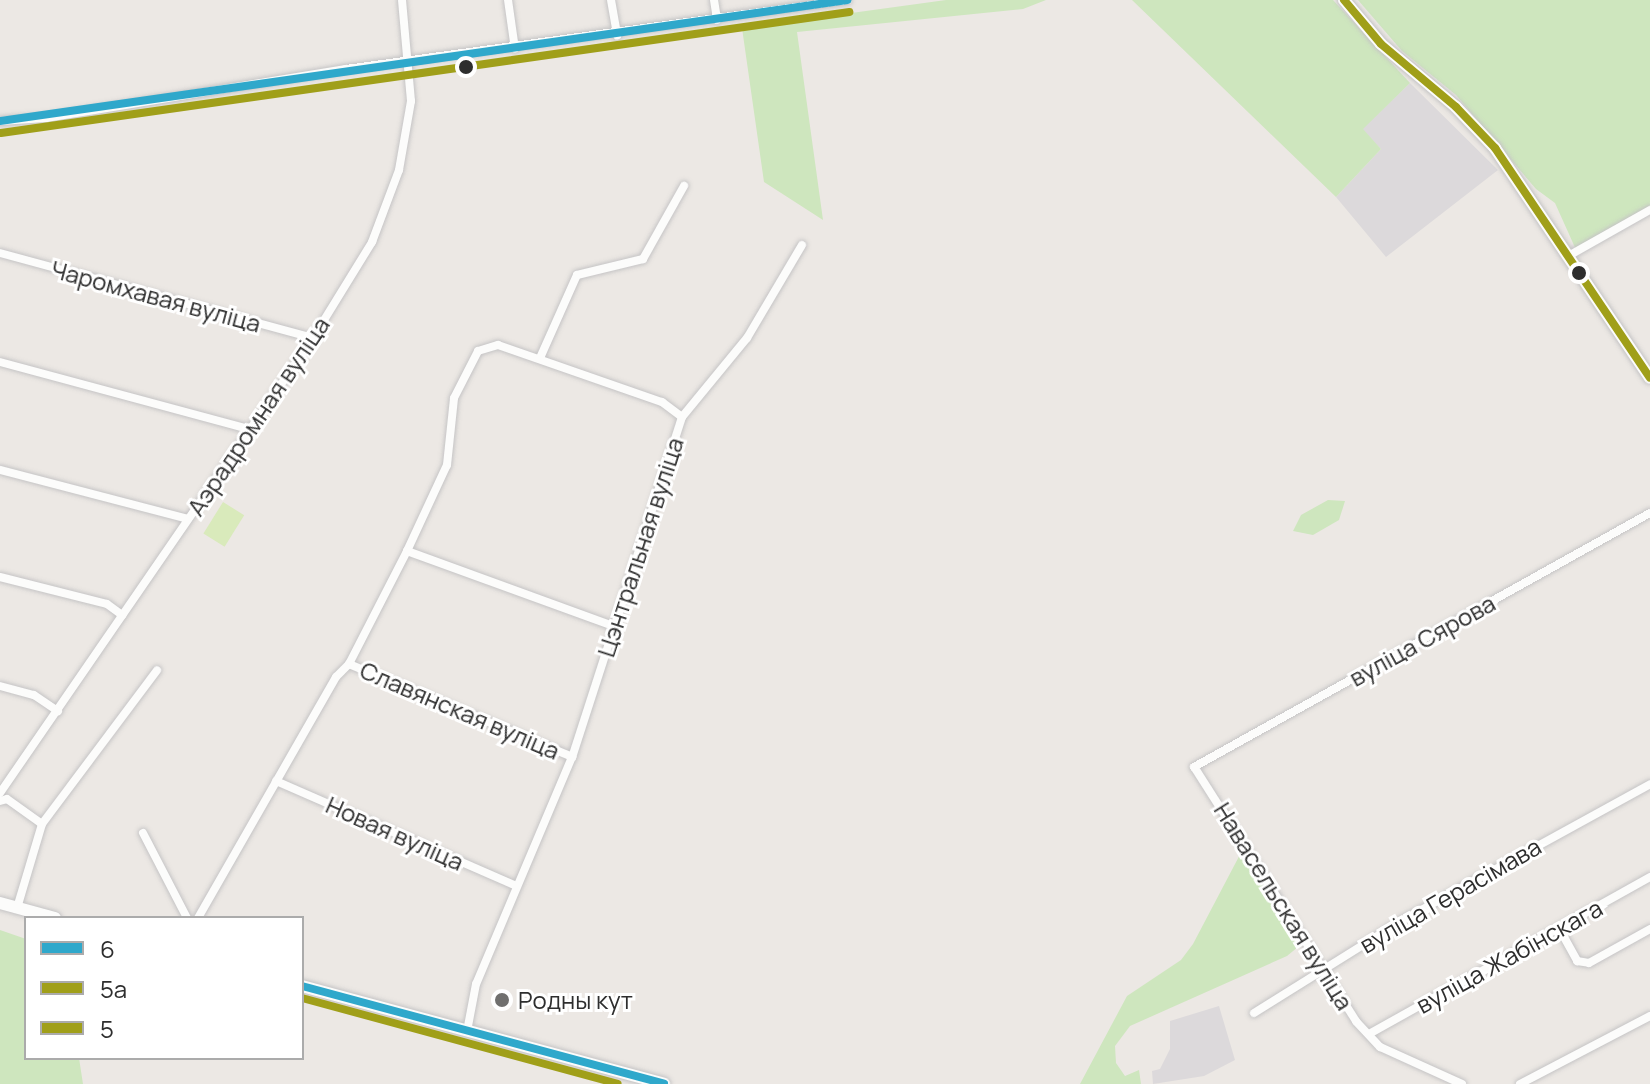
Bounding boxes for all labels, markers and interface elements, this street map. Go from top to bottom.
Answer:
unlabelled marker [458,59,474,75]
street label: Чаромхавая вуліца [48,254,264,338]
unlabelled marker [1571,265,1587,281]
street label: Аэрадромная вуліца [181,311,335,521]
street label: Цэнтральная вуліца [591,434,689,660]
street label: вуліца Сярова [1344,588,1500,692]
street label: Славянская вуліца [356,655,564,765]
street label: Новая вуліца [322,790,468,876]
street label: Навасельская вуліца [1208,797,1360,1015]
street label: вуліца Герасімава [1354,831,1546,959]
street label: вуліца Жабінскага [1411,893,1607,1019]
legend [24,916,304,1060]
text: 6 [100,932,115,965]
text: 5а [100,972,127,1005]
place label: Родны кут [518,986,633,1014]
marker: Родны кут [493,991,511,1009]
text: 5 [100,1012,114,1045]

